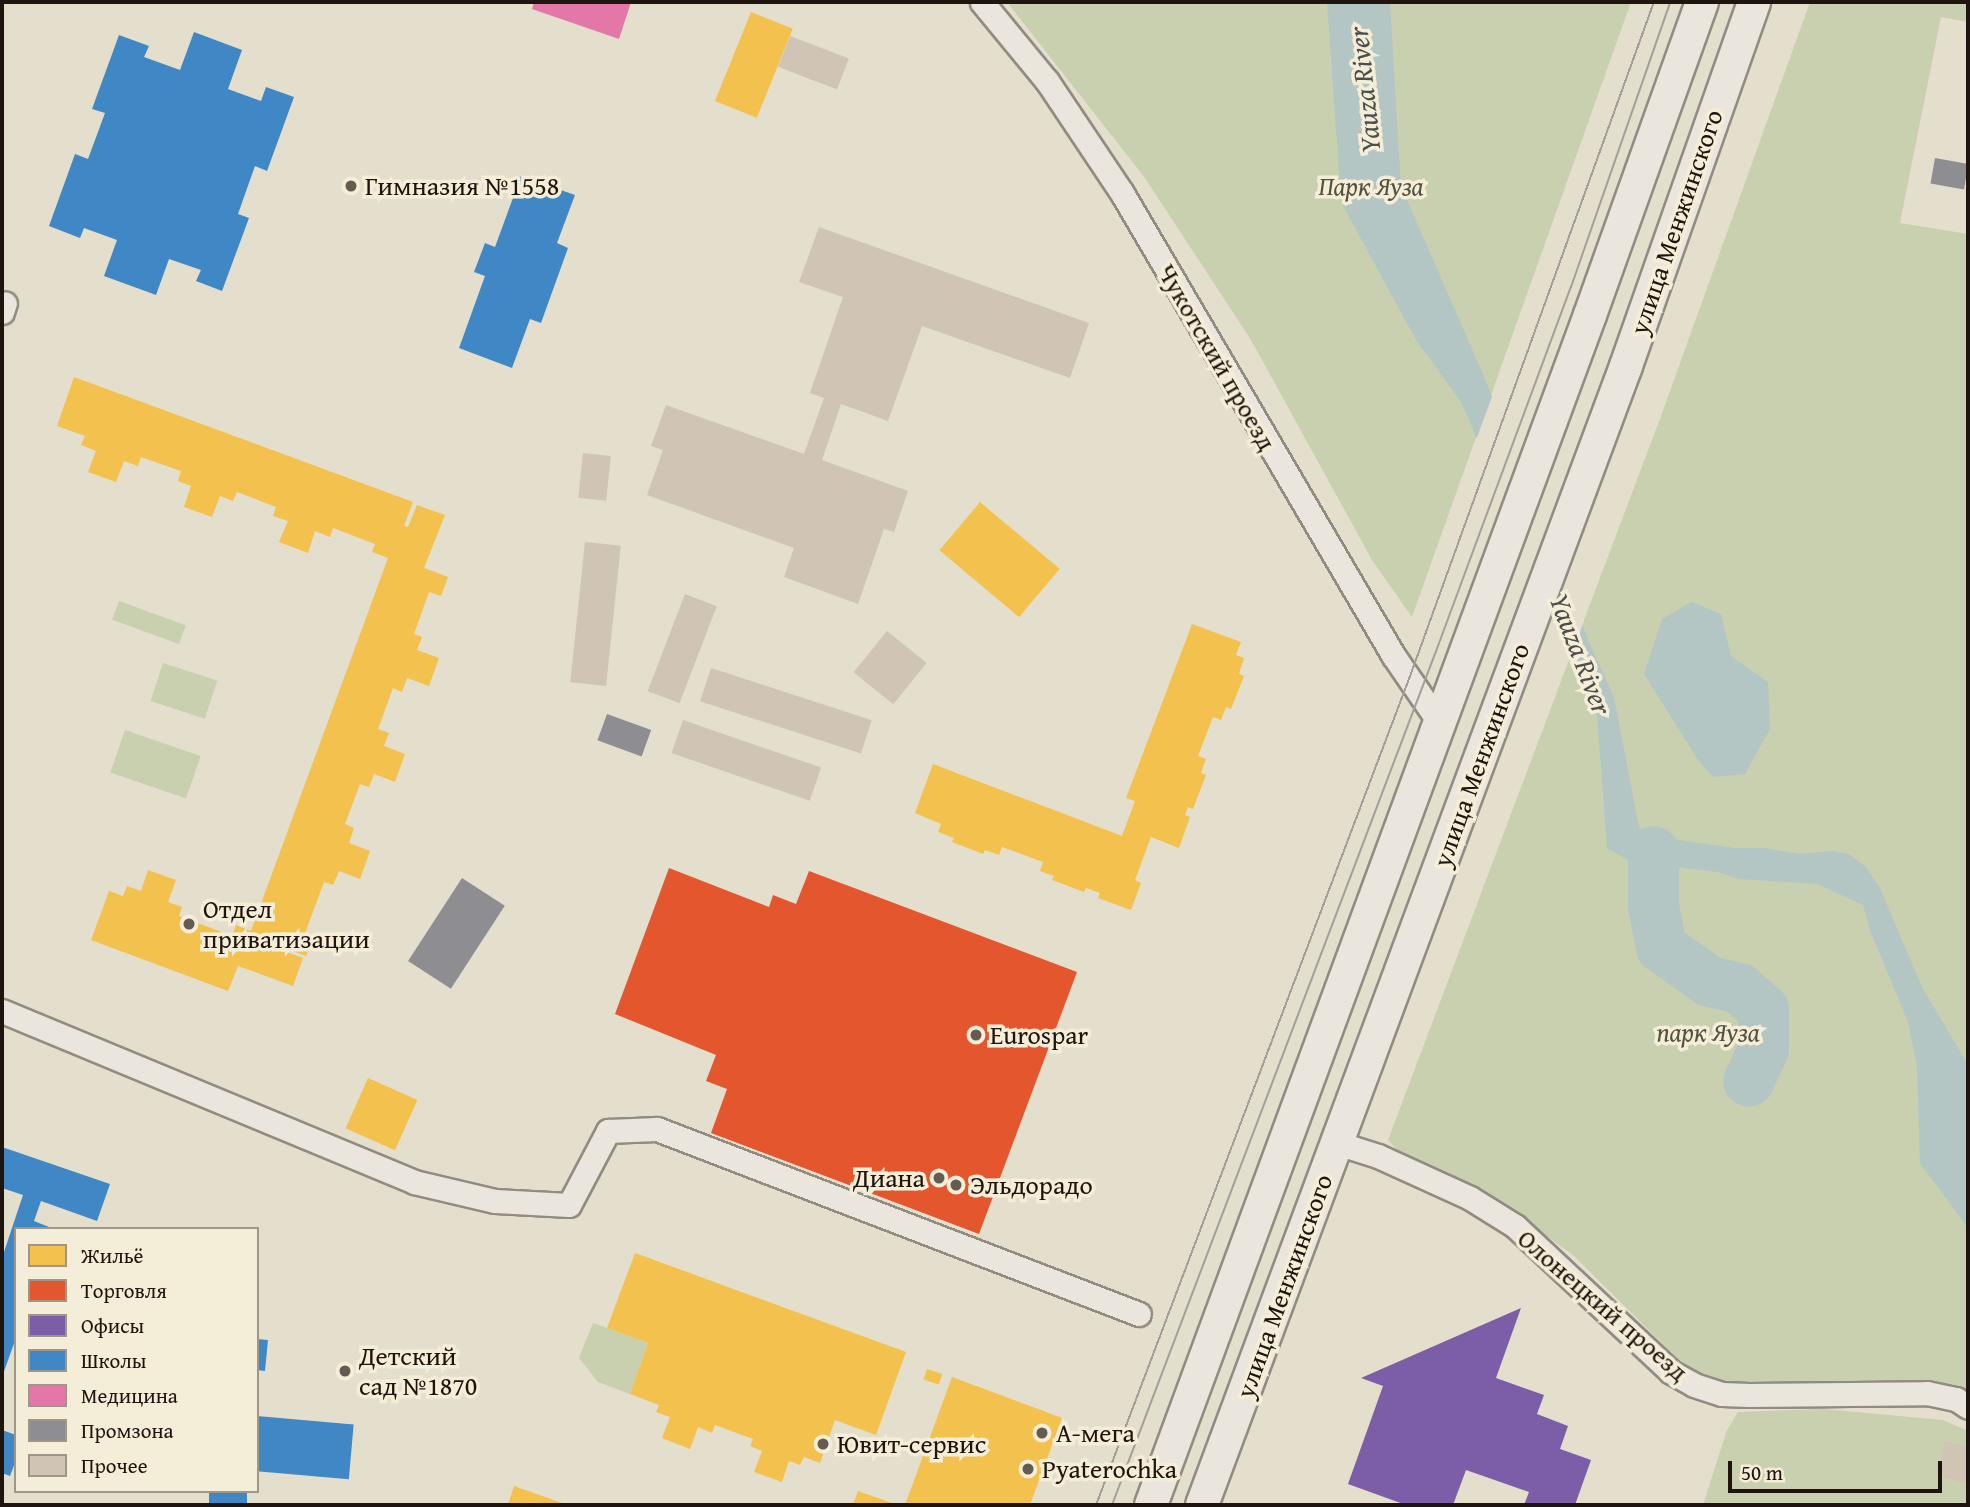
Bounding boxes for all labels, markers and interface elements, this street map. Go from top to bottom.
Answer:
water label: Yauza River [1341,25,1387,155]
street label: улица Менжинского [1623,105,1729,339]
place label: Гимназия №1558 [365,170,559,202]
park label: Парк Яуза [1318,170,1424,202]
marker: Гимназия №1558 [343,178,359,194]
street label: Чукотский проезд [1151,258,1283,456]
water label: Yauza River [1543,589,1619,719]
street label: улица Менжинского [1426,639,1536,871]
place label: Отдел приватизации [203,893,370,954]
marker: Отдел приватизации [181,916,197,932]
park label: парк Яуза [1656,1016,1760,1048]
place label: Eurospar [990,1019,1088,1051]
marker: Eurospar [968,1027,984,1043]
place label: Диана [853,1162,925,1194]
place label: Эльдорадо [970,1169,1093,1201]
marker: Диана [931,1170,947,1186]
street label: улица Менжинского [1229,1170,1339,1402]
marker: Эльдорадо [948,1177,964,1193]
street label: Олонецкий проезд [1512,1223,1694,1387]
legend [14,1227,259,1493]
text: Жильё [81,1240,143,1271]
text: Торговля [81,1275,167,1306]
text: Офисы [81,1310,144,1341]
place label: Детский сад №1870 [359,1340,477,1402]
text: Школы [81,1345,147,1376]
marker: Детский сад №1870 [337,1363,353,1379]
text: Медицина [81,1380,178,1411]
text: Промзона [81,1415,174,1446]
place label: А-мега [1056,1417,1135,1449]
marker: А-мега [1034,1425,1050,1441]
place label: Ювит-сервис [837,1428,986,1460]
marker: Ювит-сервис [815,1436,831,1452]
scale bar [1732,1448,1946,1492]
text: Прочее [81,1450,148,1481]
place label: Pyaterochka [1042,1453,1177,1485]
text: 50 m [1741,1457,1783,1488]
marker: Pyaterochka [1020,1461,1036,1477]

